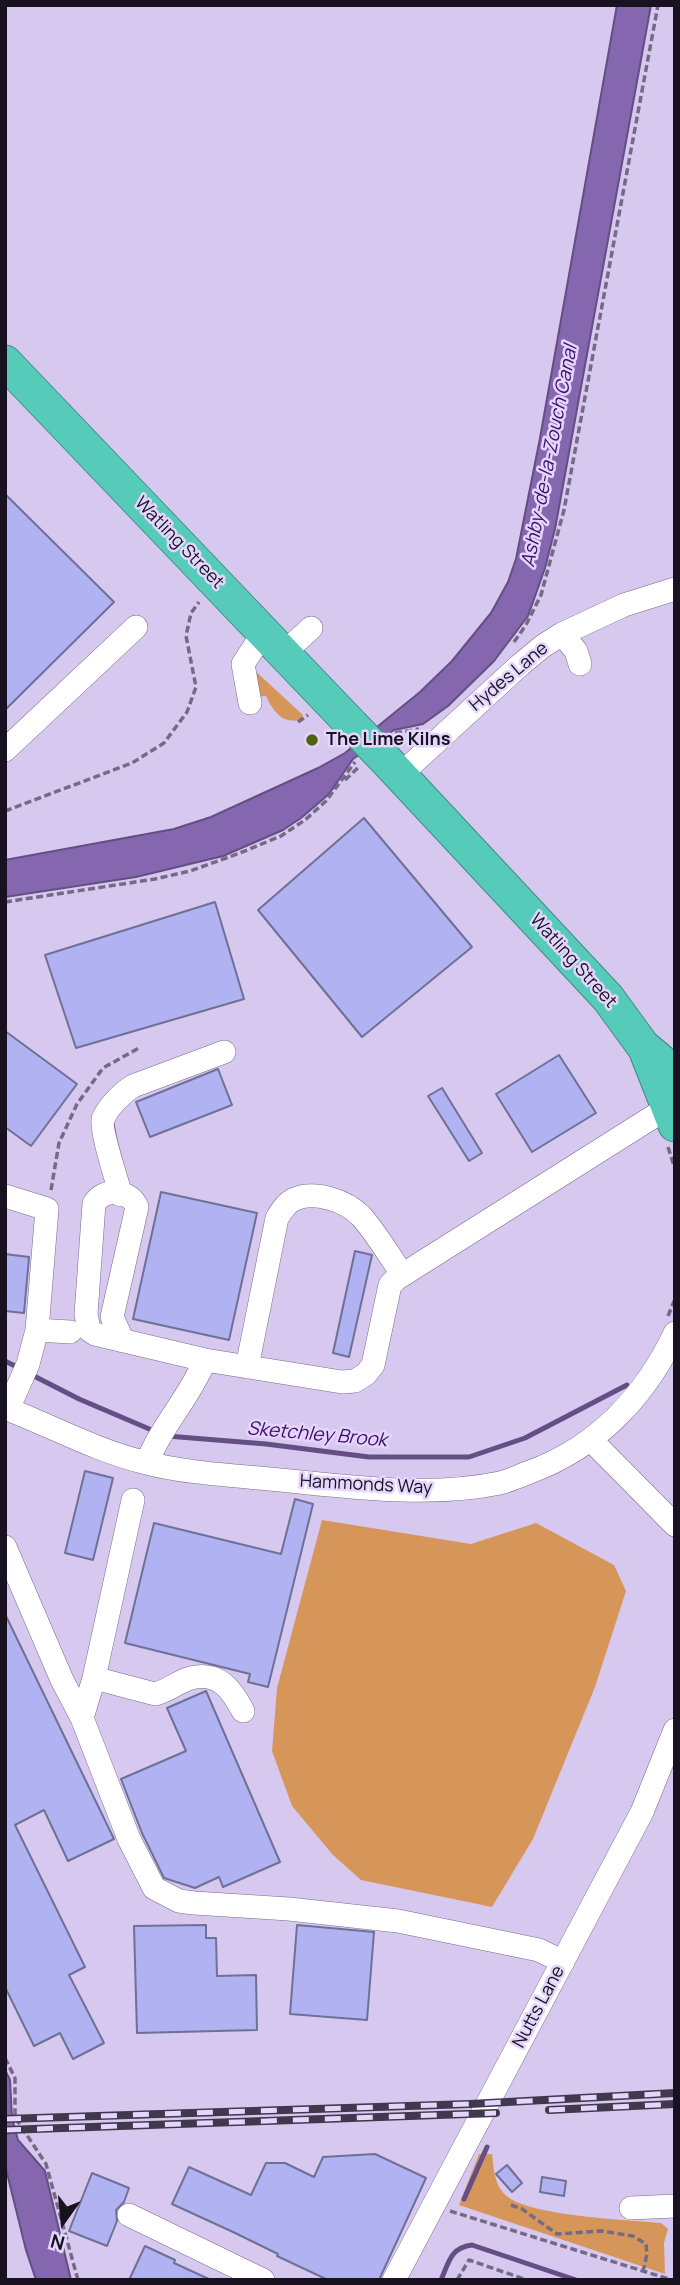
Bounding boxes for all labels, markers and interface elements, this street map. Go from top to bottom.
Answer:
water label: Ashby-de-la-Zouch Canal [517,343,583,569]
street label: Watling Street [130,493,228,593]
street label: Hydes Lane [465,638,553,716]
place label: The Lime Kilns [326,729,450,751]
marker: The Lime Kilns [304,732,320,748]
street label: Watling Street [525,909,621,1013]
water label: Sketchley Brook [246,1418,388,1452]
street label: Hammonds Way [299,1471,433,1499]
street label: Nutts Lane [508,1962,570,2052]
north arrow [28,2187,98,2257]
text: N [48,2228,68,2257]

